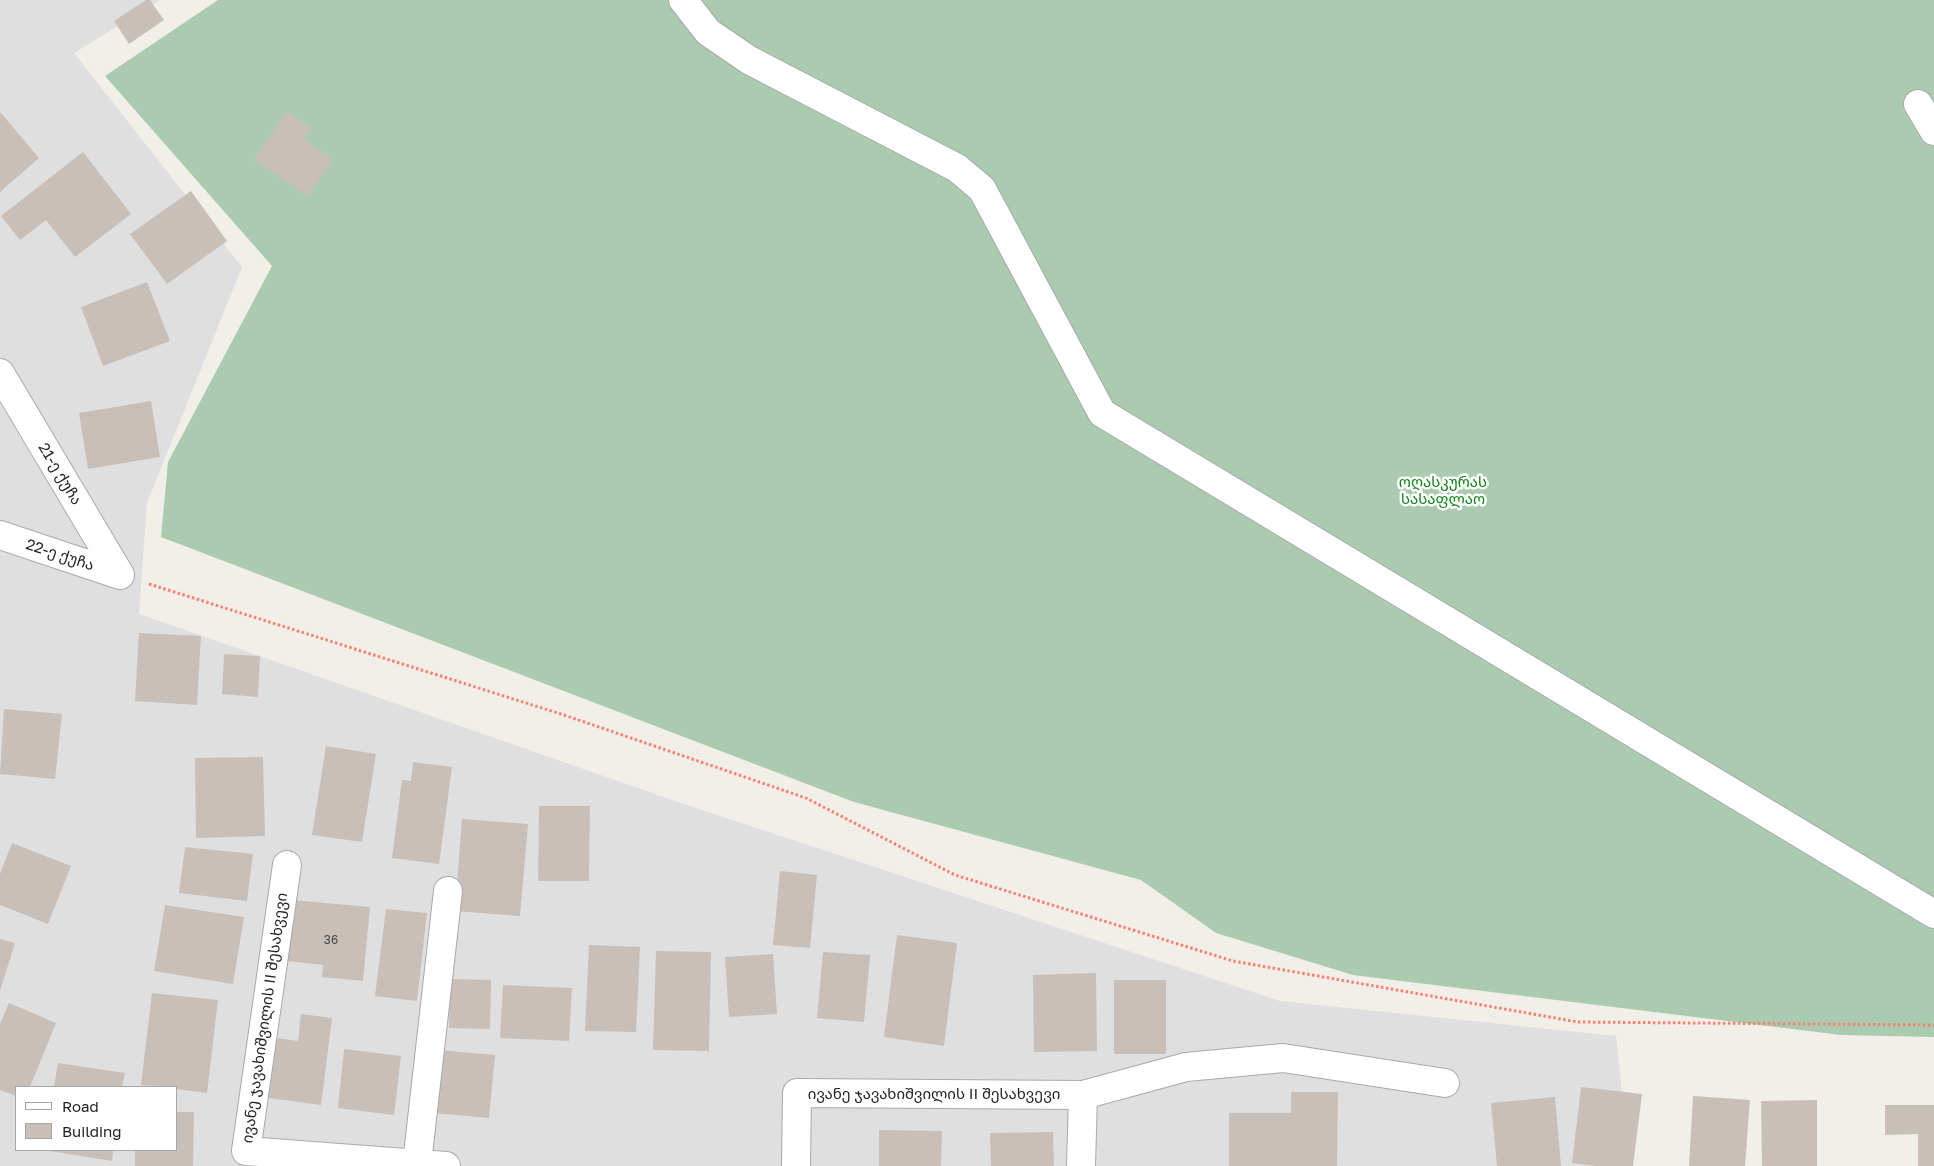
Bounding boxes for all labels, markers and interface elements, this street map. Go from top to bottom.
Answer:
street label: 21-ე ქუჩა [34,440,86,508]
park label: ოღასკურას სასაფლაო [1399,473,1487,508]
street label: 22-ე ქუჩა [24,536,96,574]
street label: ივანე ჯავახიშვილის II შესახვევი [239,892,291,1144]
house number: 36 [324,933,338,947]
street label: ივანე ჯავახიშვილის II შესახვევი [808,1085,1060,1103]
legend [15,1086,178,1151]
text: Road [62,1097,99,1115]
text: Building [62,1122,122,1140]

